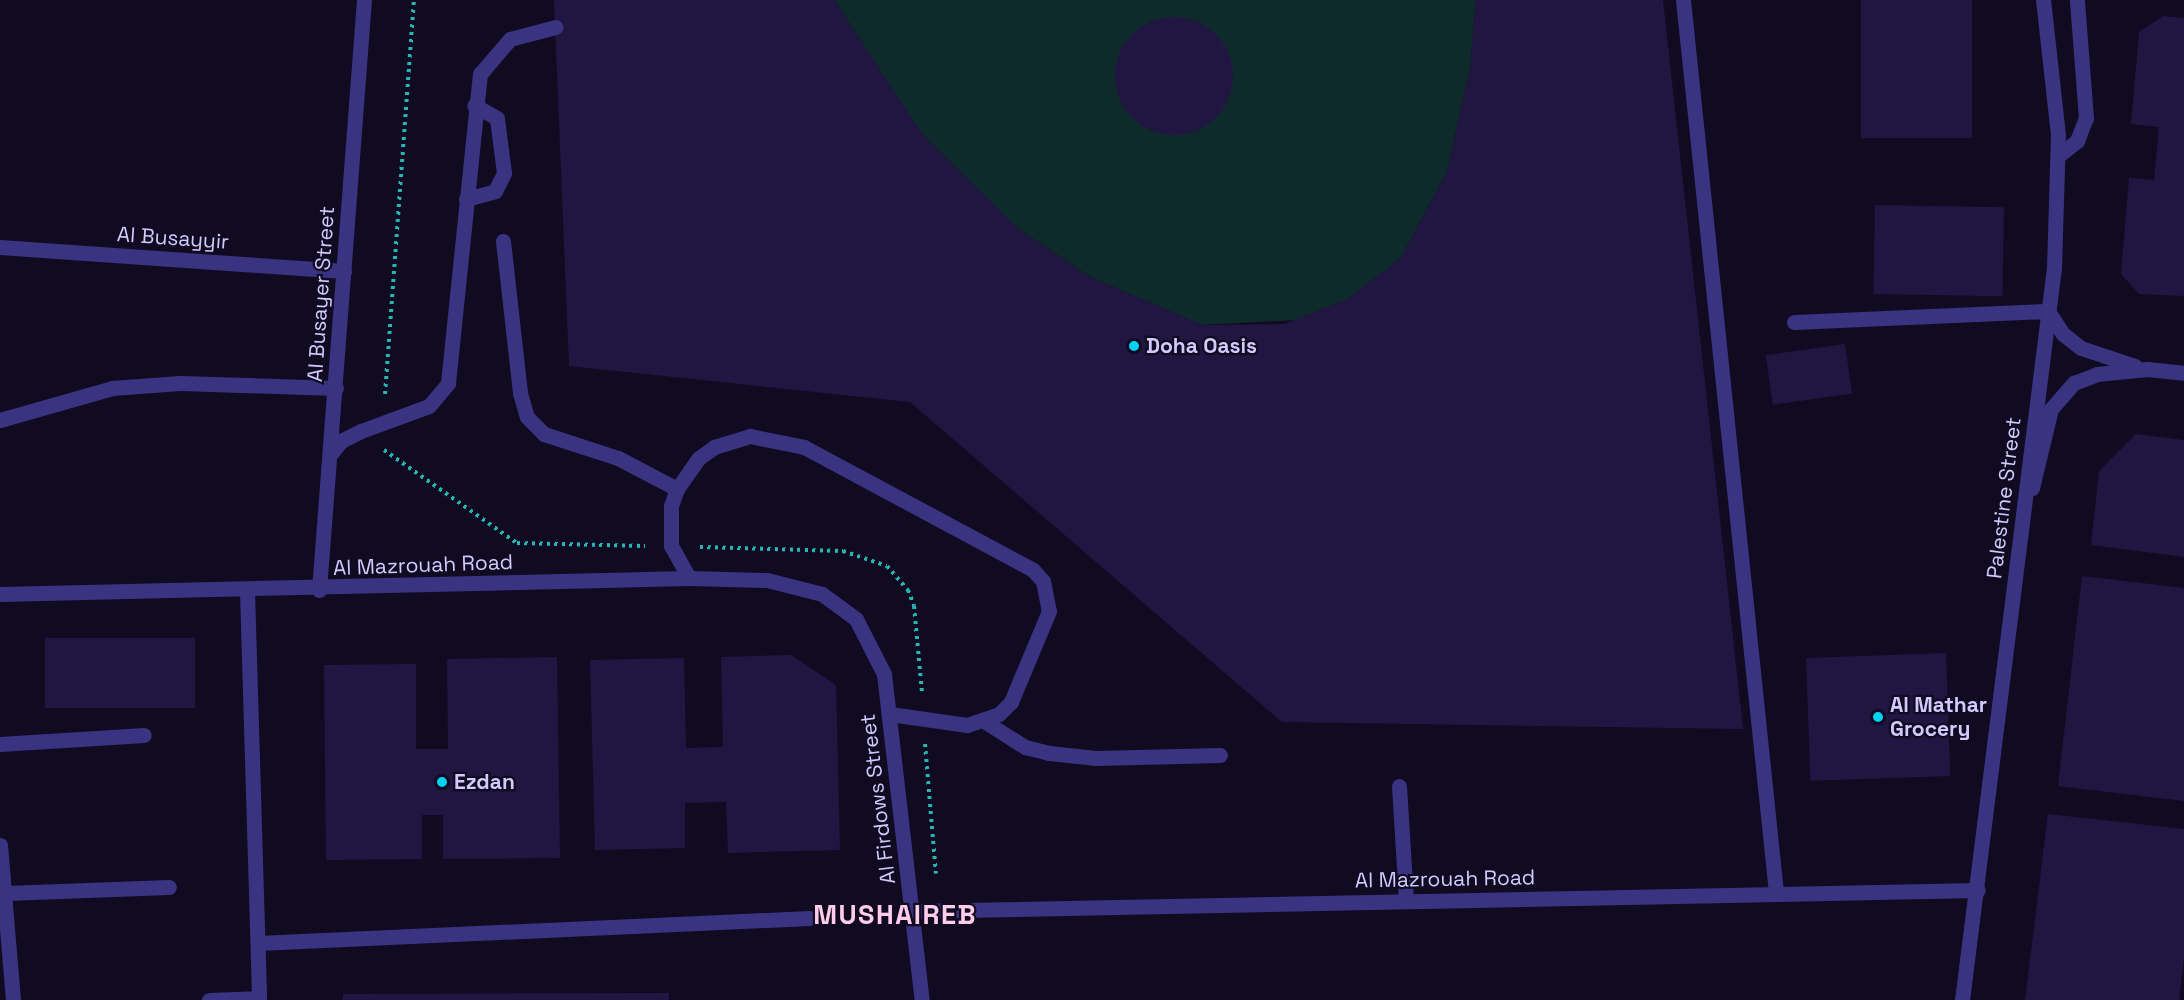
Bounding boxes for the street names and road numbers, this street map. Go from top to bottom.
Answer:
street label: Al Busayer Street [302,205,340,383]
street label: Al Busayyir [116,222,230,254]
street label: Palestine Street [1982,416,2026,580]
street label: Al Mazrouah Road [333,549,513,581]
street label: Al Firdows Street [855,712,901,886]
street label: Al Mazrouah Road [1355,865,1535,893]

